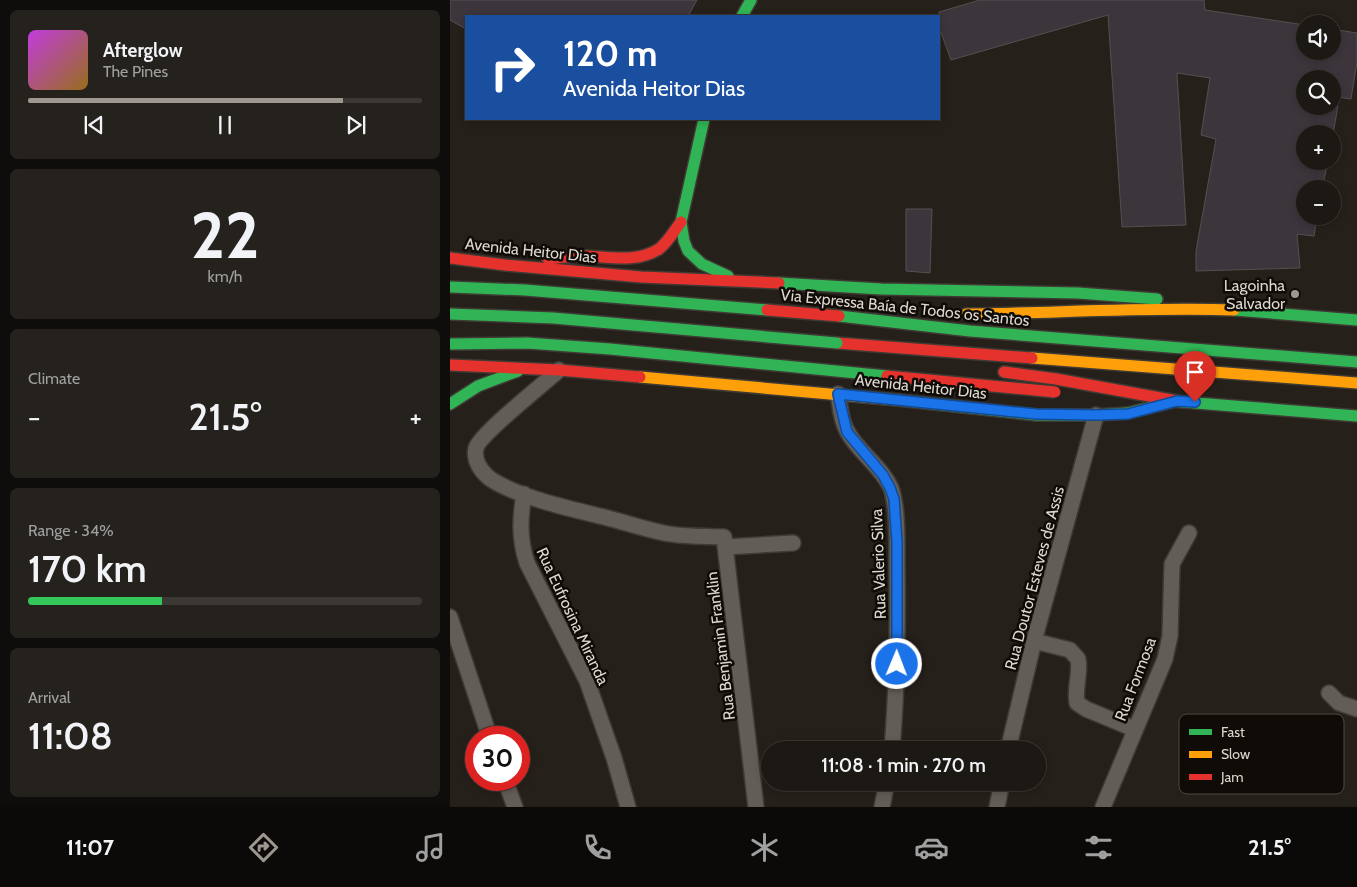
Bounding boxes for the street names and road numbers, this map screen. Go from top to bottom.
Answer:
street label: Avenida Heitor Dias [464,234,598,267]
street label: Via Expressa Baía de Todos os Santos [780,285,1031,330]
street label: Avenida Heitor Dias [854,370,988,403]
street label: Rua Doutor Esteves de Assis [1001,484,1068,672]
street label: Rua Valerio Silva [867,508,890,619]
street label: Rua Eufrosina Miranda [532,544,613,688]
street label: Rua Benjamin Franklin [702,571,739,721]
street label: Rua Formosa [1111,635,1160,724]

